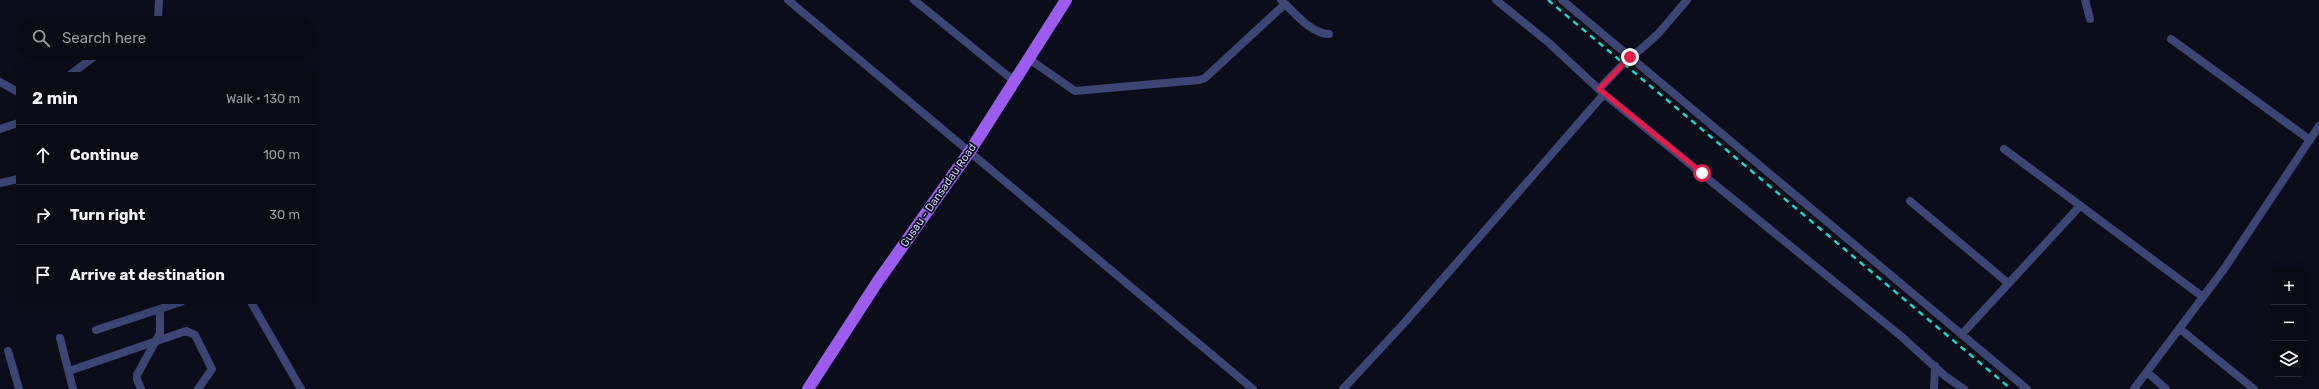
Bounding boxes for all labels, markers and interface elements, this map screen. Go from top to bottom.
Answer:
search box [16,16,316,60]
icon: search [30,27,52,49]
text: Search here [62,29,146,47]
route end [1621,48,1639,66]
text: 2 min [32,88,78,108]
text: Walk · 130 m [226,91,300,106]
street label: Gusau - Dansadau Road [898,141,979,249]
icon: ahead [32,144,54,166]
text: Continue [70,146,139,164]
text: 100 m [263,147,300,162]
route start [1693,164,1711,182]
icon: right [32,204,54,226]
text: Turn right [70,206,145,224]
text: 30 m [269,207,300,222]
icon: arrive [32,264,54,286]
text: Arrive at destination [70,266,225,284]
map controls [2271,269,2307,377]
button: + [2271,269,2307,305]
button: − [2271,305,2307,341]
button: layers [2271,341,2307,377]

